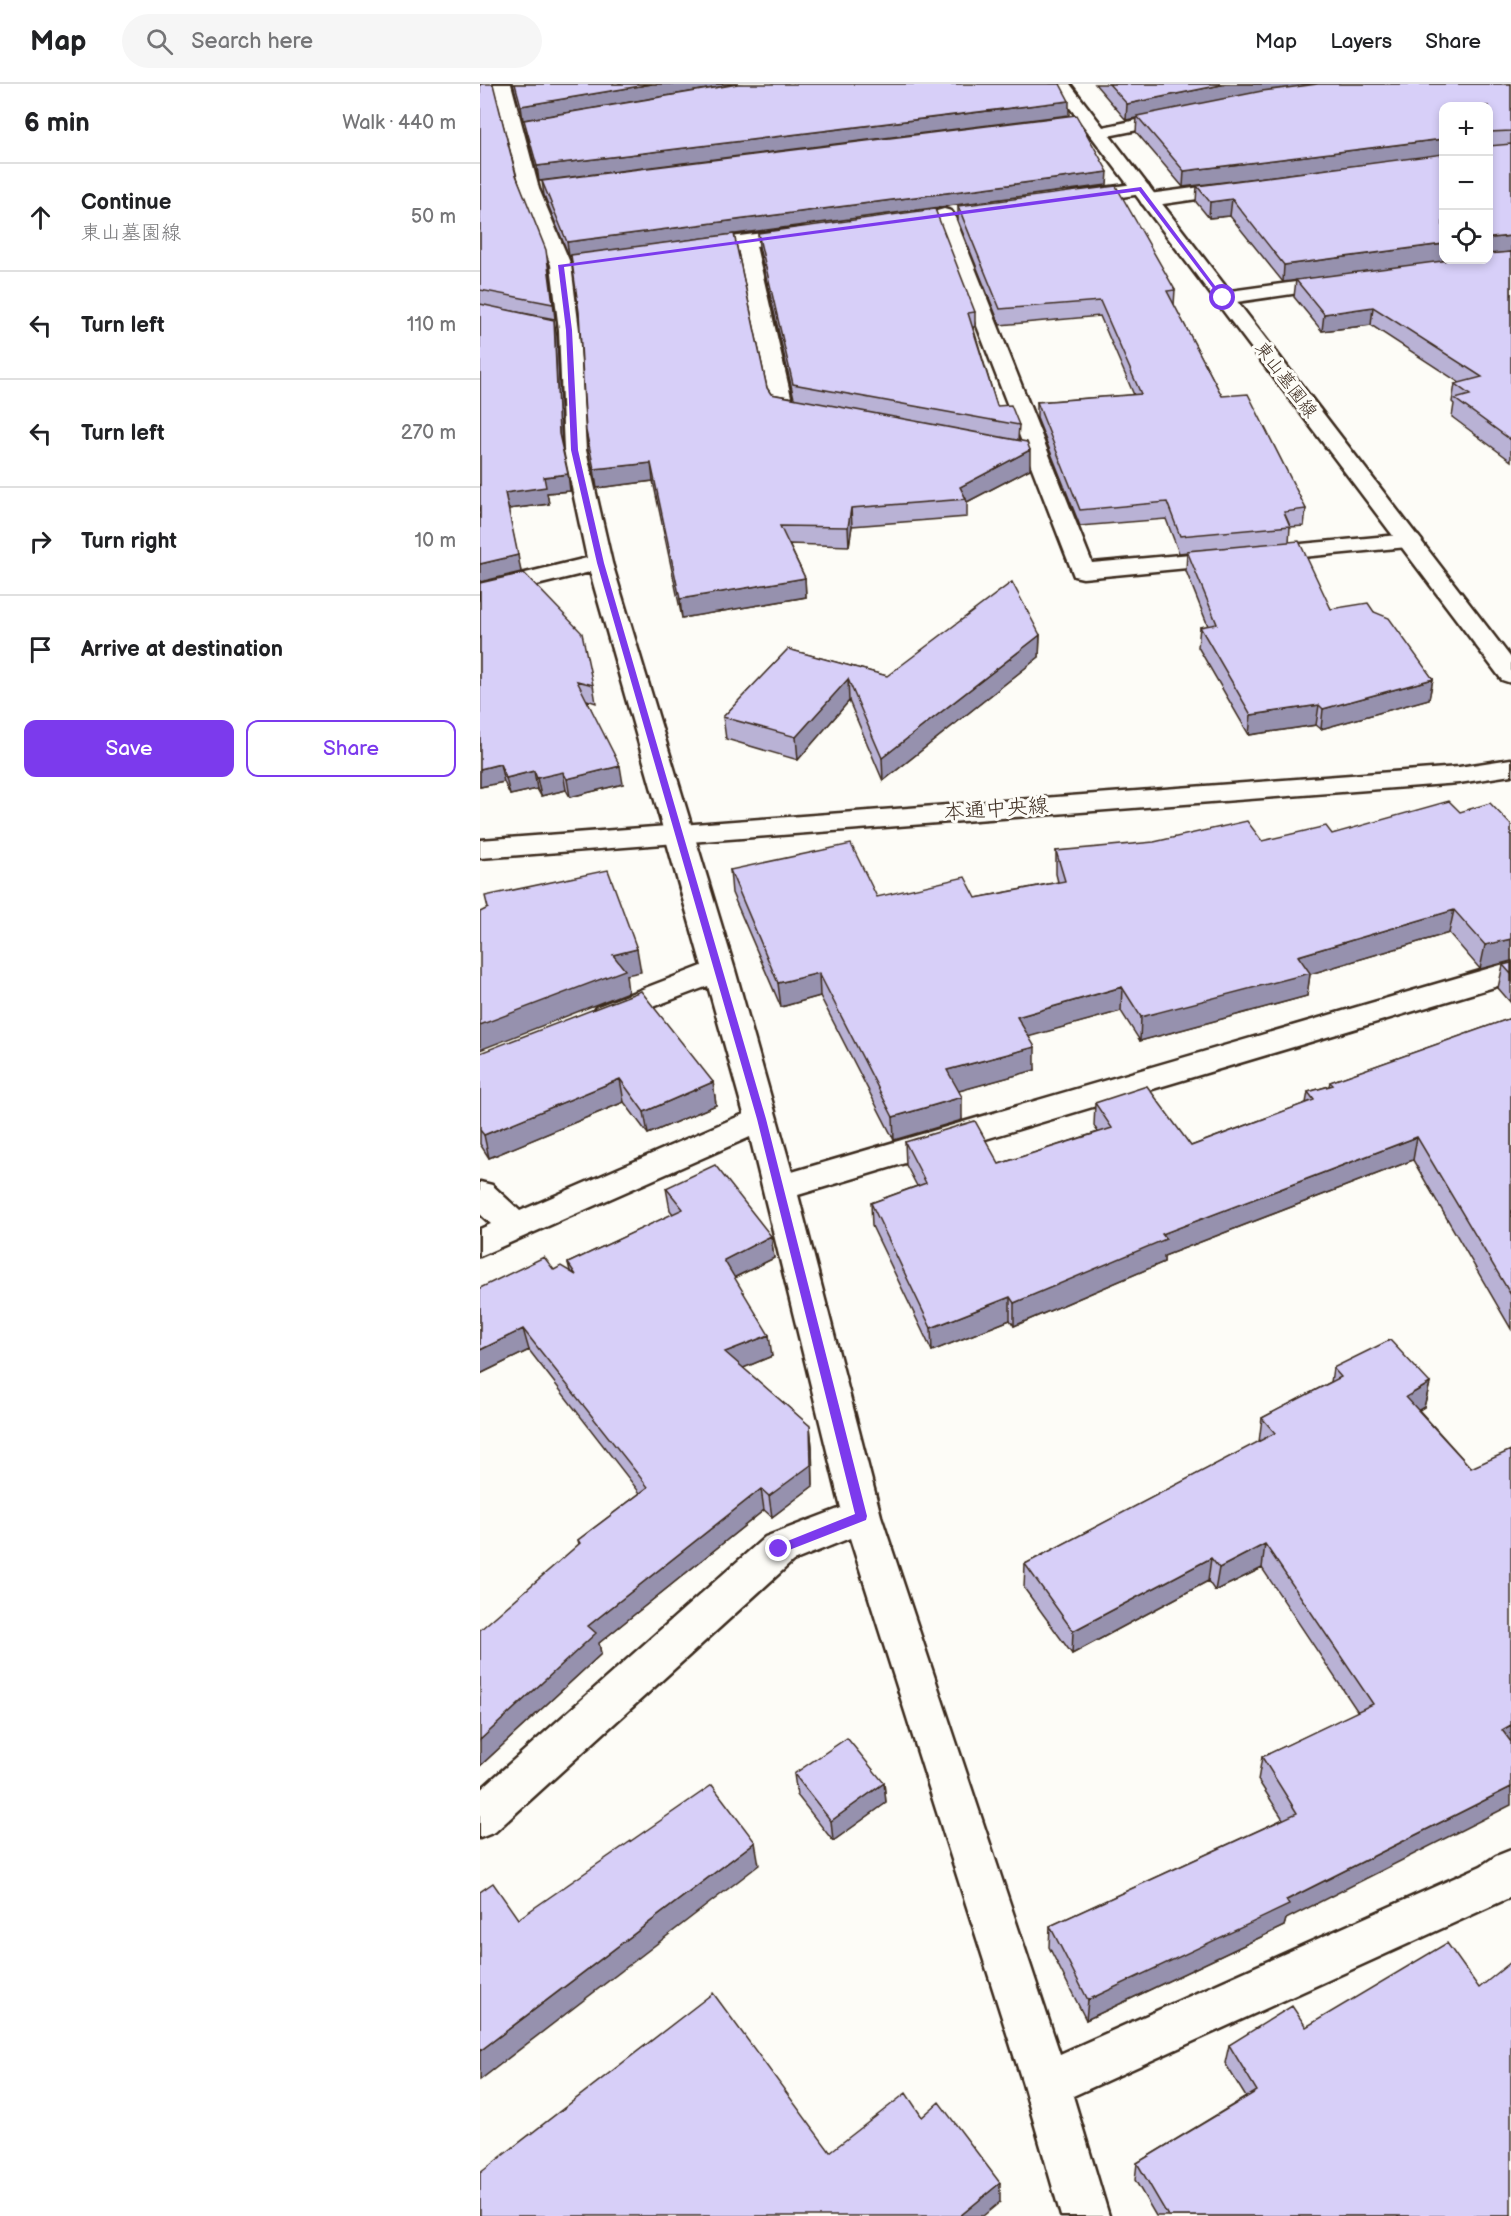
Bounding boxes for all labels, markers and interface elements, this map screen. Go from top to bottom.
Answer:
search box [122,14,542,68]
text: Map [30,25,86,58]
icon: search [143,25,176,58]
text: Search here [191,28,313,55]
text: Map [1255,29,1297,54]
text: Layers [1330,29,1392,54]
text: Share [1425,29,1481,54]
map controls [1439,102,1493,264]
button: + [1439,102,1493,156]
text: 6 min [24,108,90,139]
text: Walk · 440 m [342,111,456,135]
button: − [1439,156,1493,210]
text: Continue [81,189,171,216]
icon: ahead [24,201,57,234]
text: 50 m [411,205,456,229]
button: locate [1439,210,1493,264]
text: 東山墓園線 [81,221,181,245]
route start [1209,284,1235,310]
icon: left [24,309,57,342]
text: Turn left [81,312,165,339]
text: 110 m [407,313,456,337]
street label: 東山墓園線 [1251,338,1321,422]
icon: left [24,417,57,450]
text: Turn left [81,420,165,447]
text: 270 m [401,421,456,445]
icon: right [24,525,57,558]
text: Turn right [81,528,177,555]
text: 10 m [415,529,456,553]
icon: arrive [24,633,57,666]
text: Arrive at destination [81,636,283,663]
button: Save [24,720,234,777]
button: Share [246,720,456,777]
street label: 本通中央線 [943,793,1049,825]
route end [765,1535,791,1561]

